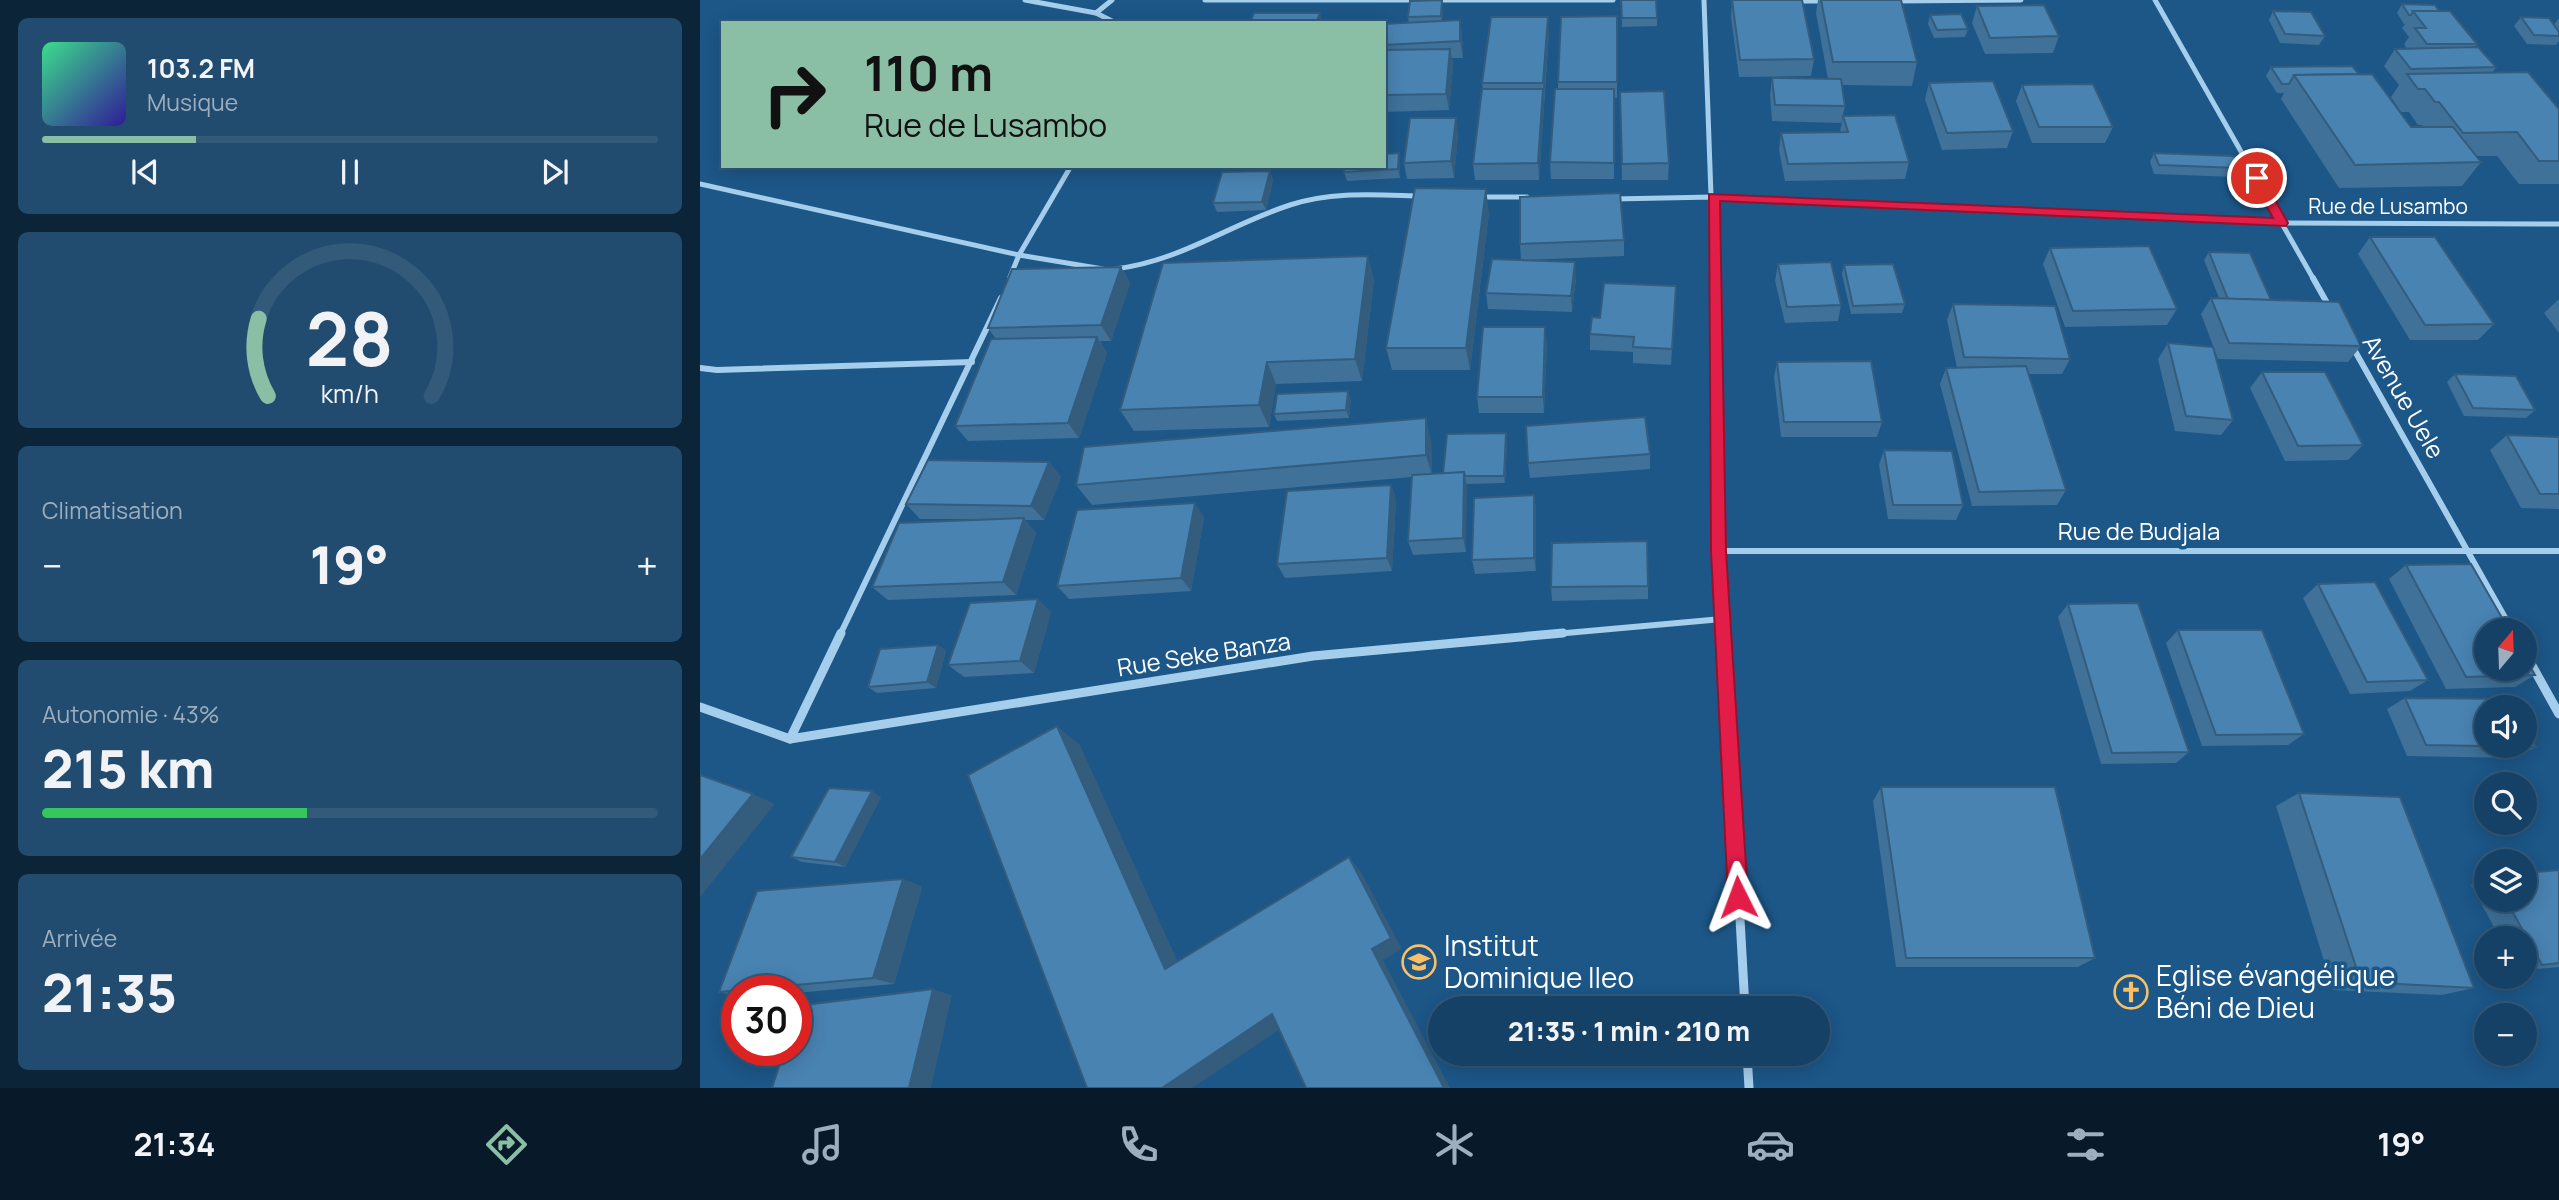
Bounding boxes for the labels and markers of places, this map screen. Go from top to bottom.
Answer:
pin [2227,148,2287,208]
place label: Institut Dominique Ileo [1444,926,1634,996]
school or university icon: Institut Dominique Ileo [1400,943,1438,981]
place label: Eglise évangélique Béni de Dieu [2156,956,2395,1026]
church icon: Eglise évangélique Béni de Dieu [2112,973,2150,1011]

